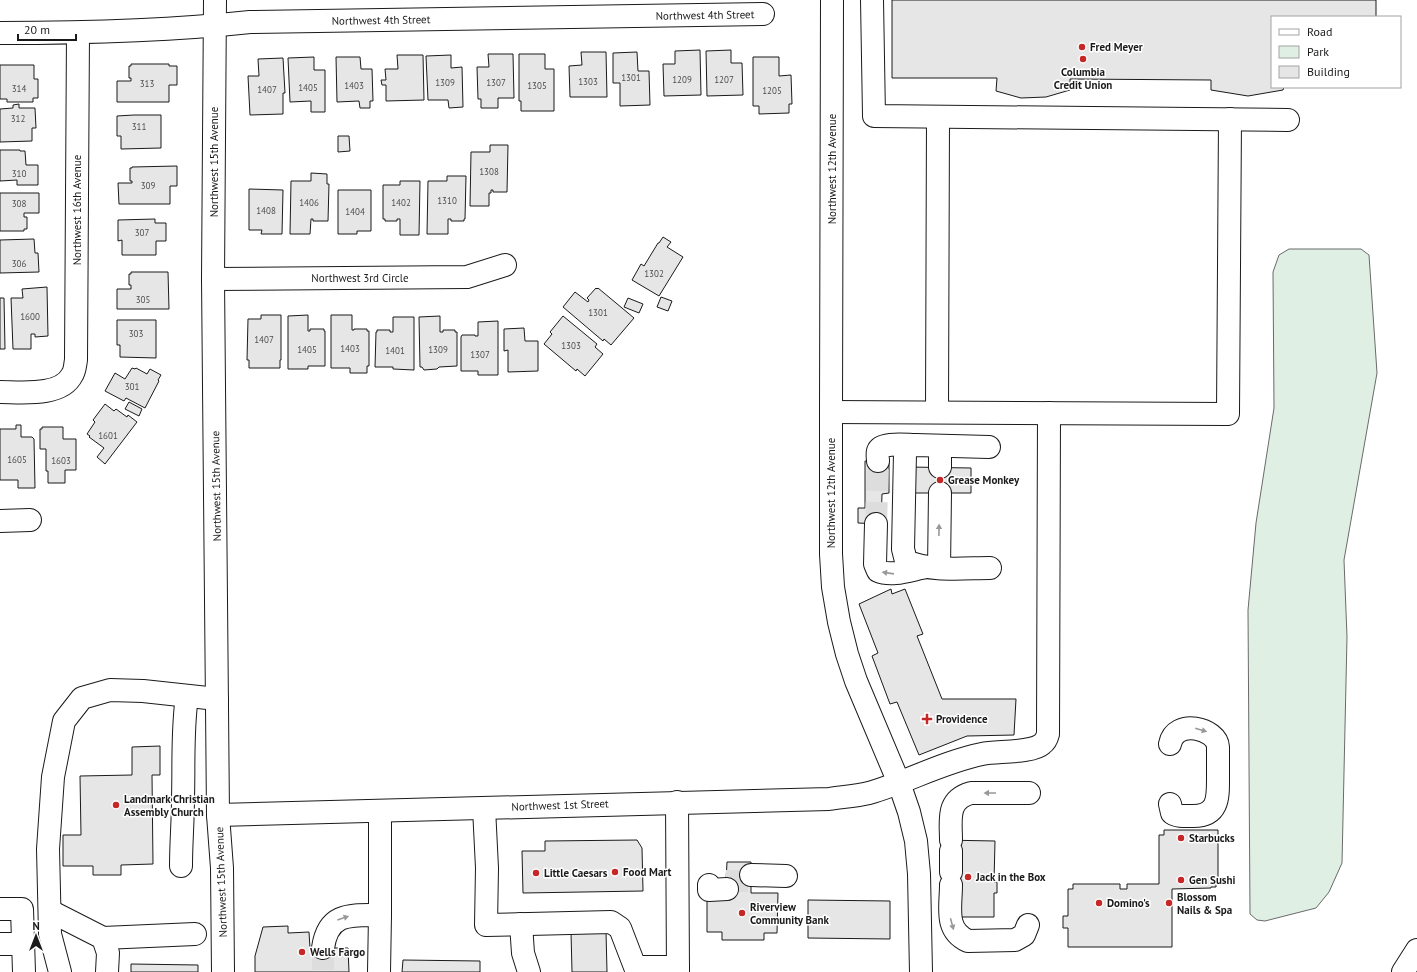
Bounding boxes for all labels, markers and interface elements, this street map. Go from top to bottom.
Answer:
street label: Northwest 4th Street [656,7,755,23]
street label: Northwest 4th Street [332,12,431,28]
scale bar [18,16,76,42]
legend [1271,16,1401,88]
text: 20 m [24,22,50,37]
text: Road [1307,24,1332,39]
place label: Fred Meyer [1090,40,1143,54]
marker: Fred Meyer [1077,42,1087,52]
text: Park [1307,44,1329,59]
marker: Columbia Credit Union [1078,54,1088,64]
text: Building [1307,64,1350,79]
place label: Columbia Credit Union [1054,65,1112,92]
house number: 1301 [621,72,641,83]
house number: 1209 [672,74,692,85]
house number: 1207 [714,74,734,85]
house number: 1303 [578,76,598,87]
house number: 1309 [435,77,455,88]
house number: 1307 [486,77,506,88]
house number: 313 [140,78,154,89]
house number: 1403 [344,80,364,91]
house number: 1305 [527,80,547,91]
house number: 1405 [298,82,318,93]
house number: 314 [12,83,26,94]
house number: 1407 [257,84,277,95]
house number: 1205 [762,85,782,96]
street label: Northwest 15th Avenue [207,106,221,217]
house number: 312 [11,113,25,124]
street label: Northwest 12th Avenue [825,113,839,224]
house number: 311 [132,121,146,132]
street label: Northwest 16th Avenue [70,154,84,265]
house number: 1308 [479,166,499,177]
house number: 310 [12,168,26,179]
house number: 309 [141,180,155,191]
house number: 1310 [437,195,457,206]
house number: 1406 [299,197,319,208]
house number: 1402 [391,197,411,208]
house number: 308 [12,198,26,209]
house number: 1408 [256,205,276,216]
house number: 1404 [345,206,365,217]
house number: 307 [135,227,149,238]
house number: 306 [12,258,26,269]
house number: 1302 [644,268,664,279]
street label: Northwest 3rd Circle [311,271,409,285]
house number: 305 [136,294,150,305]
house number: 1301 [588,307,608,318]
house number: 1600 [20,311,40,322]
house number: 303 [129,328,143,339]
house number: 1407 [254,334,274,345]
house number: 1303 [561,340,581,351]
house number: 1403 [340,343,360,354]
house number: 1405 [297,344,317,355]
house number: 1309 [428,344,448,355]
house number: 1401 [385,345,405,356]
house number: 1307 [470,349,490,360]
house number: 301 [125,381,139,392]
house number: 1601 [98,430,118,441]
street label: Northwest 15th Avenue [208,430,224,541]
street label: Northwest 12th Avenue [824,437,838,548]
house number: 1605 [7,454,27,465]
house number: 1603 [51,455,71,466]
place label: Grease Monkey [948,473,1020,487]
marker: Grease Monkey [935,475,945,485]
one-way arrow [936,523,942,536]
one-way arrow [881,570,894,576]
place label: Providence [936,712,988,726]
marker: Providence [921,713,933,725]
one-way arrow [1194,728,1207,734]
one-way arrow [983,790,996,796]
place label: Landmark Christian Assembly Church [124,792,215,819]
street label: Northwest 1st Street [511,796,609,814]
marker: Landmark Christian Assembly Church [111,800,121,810]
street label: Northwest 15th Avenue [212,826,230,938]
place label: Starbucks [1189,831,1235,845]
marker: Starbucks [1176,833,1186,843]
place label: Food Mart [623,865,672,879]
place label: Little Caesars [544,866,608,880]
marker: Food Mart [610,867,620,877]
marker: Little Caesars [531,868,541,878]
place label: Jack in the Box [975,870,1046,884]
marker: Jack in the Box [963,872,973,882]
place label: Gen Sushi [1189,873,1235,887]
marker: Gen Sushi [1176,875,1186,885]
place label: Blossom Nails & Spa [1177,890,1232,917]
place label: Domino's [1107,896,1150,910]
marker: Domino's [1094,898,1104,908]
marker: Blossom Nails & Spa [1164,898,1174,908]
place label: Riverview Community Bank [750,900,829,927]
marker: Riverview Community Bank [737,908,747,918]
one-way arrow [338,915,350,921]
north arrow [16,916,56,956]
one-way arrow [950,917,956,930]
text: N [32,919,40,933]
place label: Wells Fargo [310,945,365,959]
marker: Wells Fargo [297,947,307,957]

